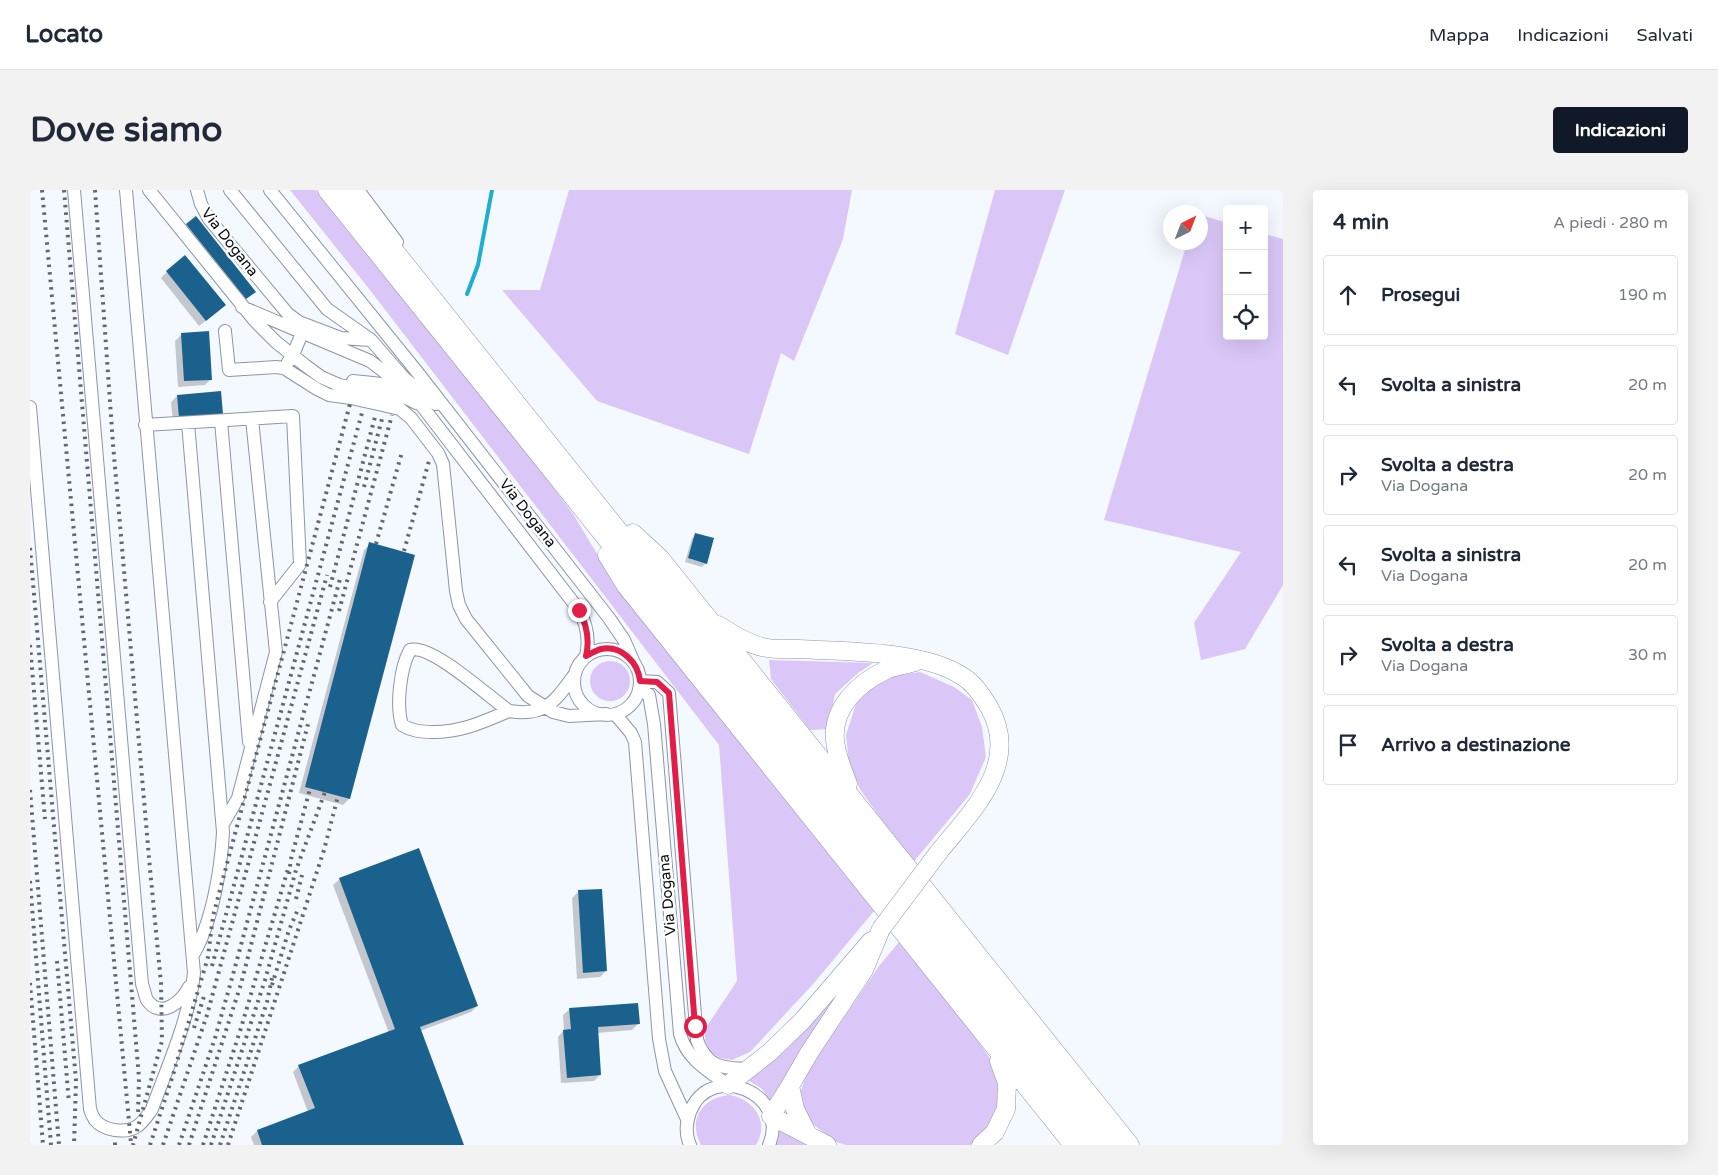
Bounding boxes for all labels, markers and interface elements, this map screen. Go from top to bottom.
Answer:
text: Locato [25,20,103,49]
text: Mappa [1429,24,1489,46]
text: Indicazioni [1517,24,1609,46]
text: Salvati [1637,24,1693,46]
button: Indicazioni [1553,107,1688,153]
text: Dove siamo [30,109,222,151]
street label: Via Dogana [198,204,262,280]
north arrow [1163,205,1208,250]
map controls [1223,205,1268,340]
button: + [1223,205,1268,250]
text: 4 min [1333,210,1389,235]
text: A piedi · 280 m [1553,213,1668,233]
button: − [1223,250,1268,295]
icon: ahead [1334,281,1362,309]
text: Prosegui [1381,284,1460,306]
text: 190 m [1618,285,1667,305]
button: locate [1223,295,1268,340]
icon: left [1334,371,1362,399]
text: Svolta a sinistra [1381,374,1521,396]
text: 20 m [1628,375,1667,395]
text: Svolta a destra [1381,454,1514,476]
icon: right [1334,461,1362,489]
text: 20 m [1628,465,1667,485]
street label: Via Dogana [496,475,560,551]
text: Via Dogana [1381,476,1468,496]
text: Svolta a sinistra [1381,544,1521,566]
icon: left [1334,551,1362,579]
text: 20 m [1628,555,1667,575]
text: Via Dogana [1381,566,1468,586]
route end [568,599,591,622]
text: Svolta a destra [1381,634,1514,656]
icon: right [1334,641,1362,669]
text: 30 m [1628,645,1667,665]
text: Via Dogana [1381,656,1468,676]
icon: arrive [1334,731,1362,759]
text: Arrivo a destinazione [1381,734,1571,756]
street label: Via Dogana [654,853,680,937]
route start [684,1015,707,1038]

